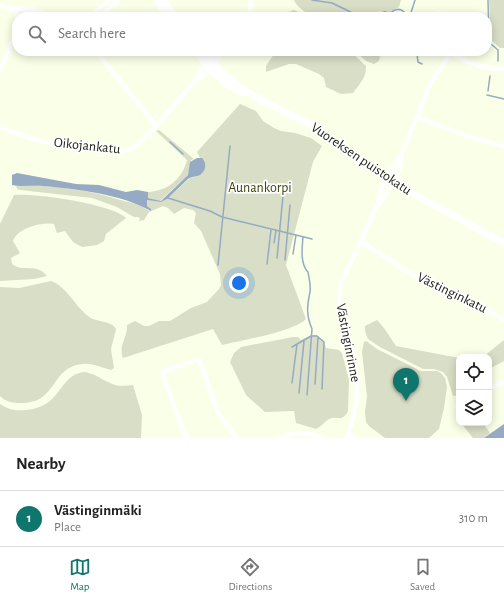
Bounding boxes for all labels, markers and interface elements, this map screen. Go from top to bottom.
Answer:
search box [12,12,492,56]
icon: search [26,23,48,45]
text: Search here [58,26,126,41]
street label: Vuoreksen puistokatu [308,120,414,198]
street label: Oikojankatu [53,136,121,156]
park label: Aunankorpi [228,181,292,195]
street label: Västinginkatu [415,270,489,316]
your location [229,273,249,293]
street label: Västinginrinne [334,302,362,384]
map controls [456,354,492,426]
button: locate [456,354,492,390]
pin: 1 [393,368,419,401]
button: layers [456,390,492,426]
text: Nearby [16,455,66,472]
text: Västinginmäki [54,503,142,518]
text: 1 [27,512,31,525]
text: 310 m [459,512,488,525]
text: Place [54,521,81,534]
tab: Map [69,556,91,593]
tab: Directions [228,556,272,593]
tab: Saved [410,556,435,593]

